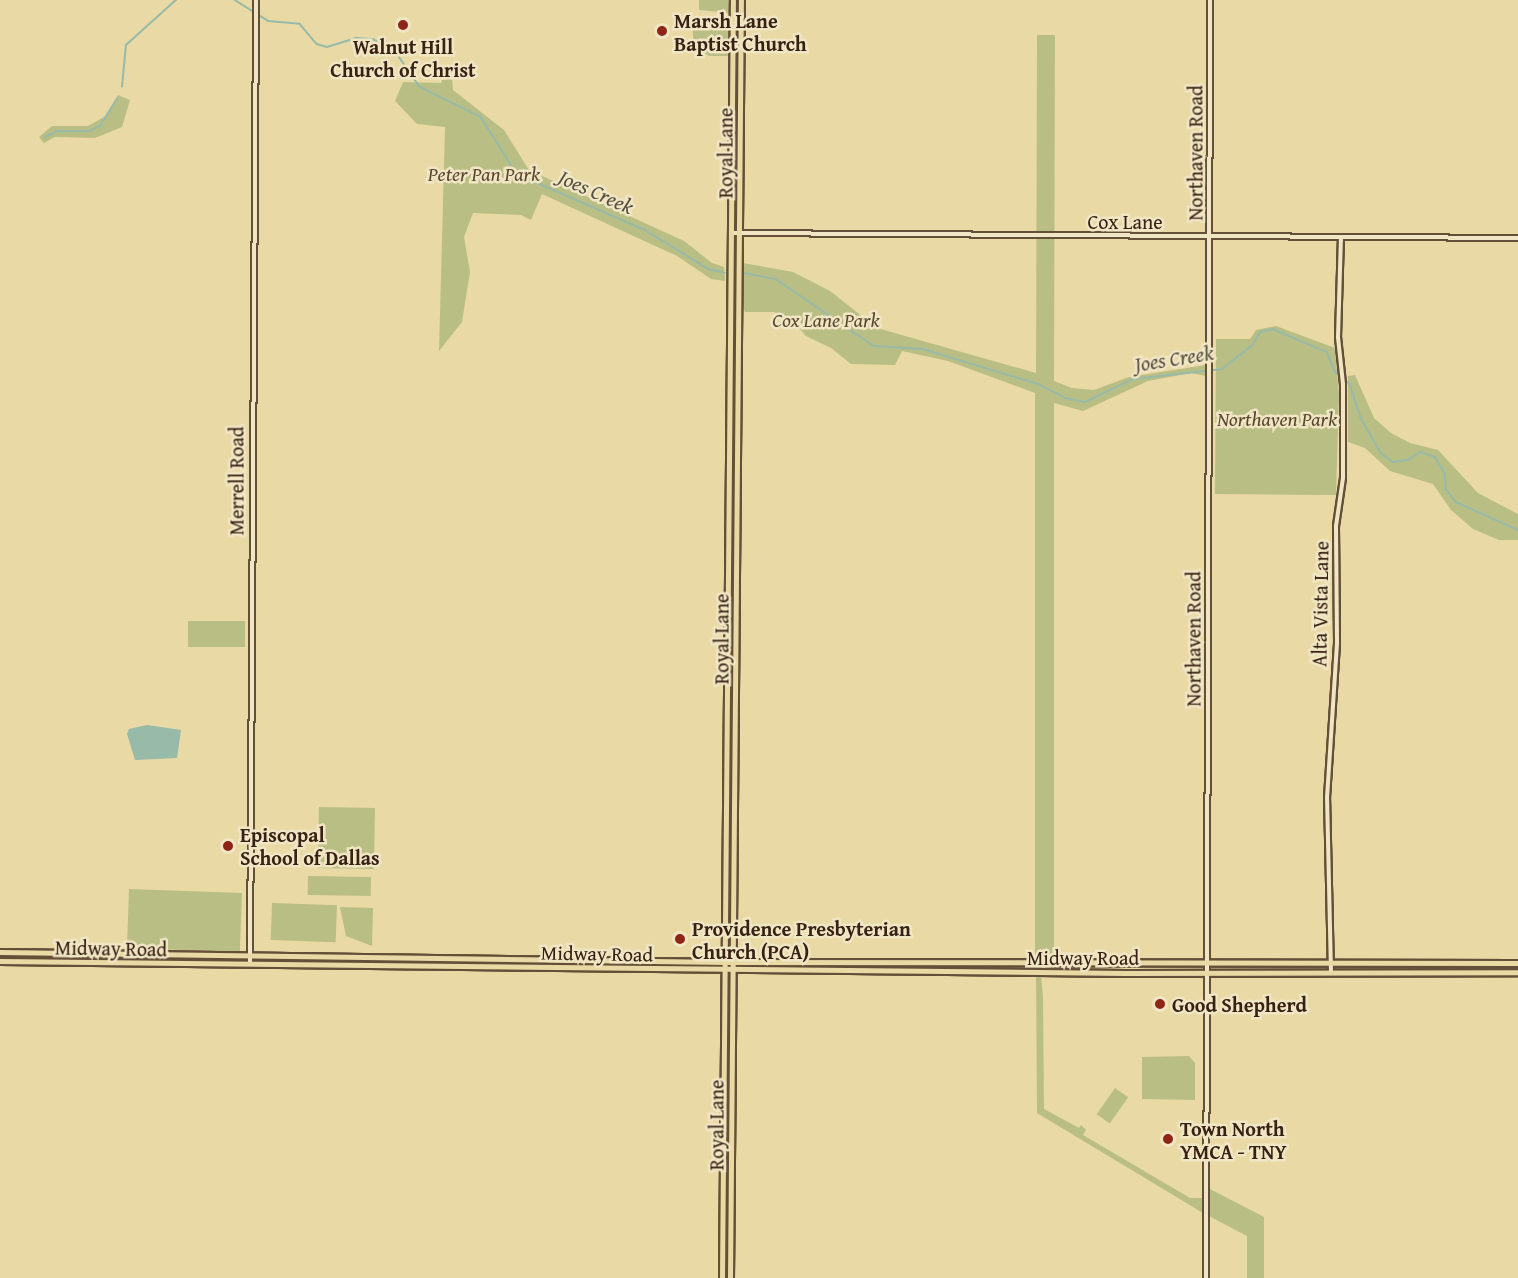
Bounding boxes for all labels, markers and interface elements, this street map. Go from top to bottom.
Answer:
place label: Marsh Lane Baptist Church [674,8,807,55]
marker: Walnut Hill Church of Christ [396,18,410,32]
marker: Marsh Lane Baptist Church [655,24,669,38]
place label: Walnut Hill Church of Christ [330,35,476,82]
street label: Northaven Road [1183,85,1207,221]
street label: Royal Lane [713,108,737,198]
park label: Peter Pan Park [428,161,540,185]
water label: Joes Creek [555,164,637,220]
street label: Cox Lane [1087,209,1163,233]
park label: Cox Lane Park [772,307,880,331]
water label: Joes Creek [1133,340,1215,378]
park label: Northaven Park [1217,406,1337,430]
street label: Merrell Road [224,427,248,535]
street label: Alta Vista Lane [1307,541,1333,667]
street label: Northaven Road [1181,571,1205,707]
street label: Royal Lane [709,594,733,684]
place label: Episcopal School of Dallas [240,822,380,869]
marker: Episcopal School of Dallas [221,839,235,853]
place label: Providence Presbyterian Church (PCA) [692,916,911,963]
marker: Providence Presbyterian Church (PCA) [673,932,687,946]
street label: Midway Road [55,935,167,961]
street label: Midway Road [541,940,653,966]
street label: Midway Road [1027,945,1139,969]
place label: Good Shepherd [1172,992,1307,1016]
marker: Good Shepherd [1153,997,1167,1011]
street label: Royal Lane [704,1080,728,1170]
place label: Town North YMCA - TNY [1180,1116,1287,1163]
marker: Town North YMCA - TNY [1161,1132,1175,1146]

